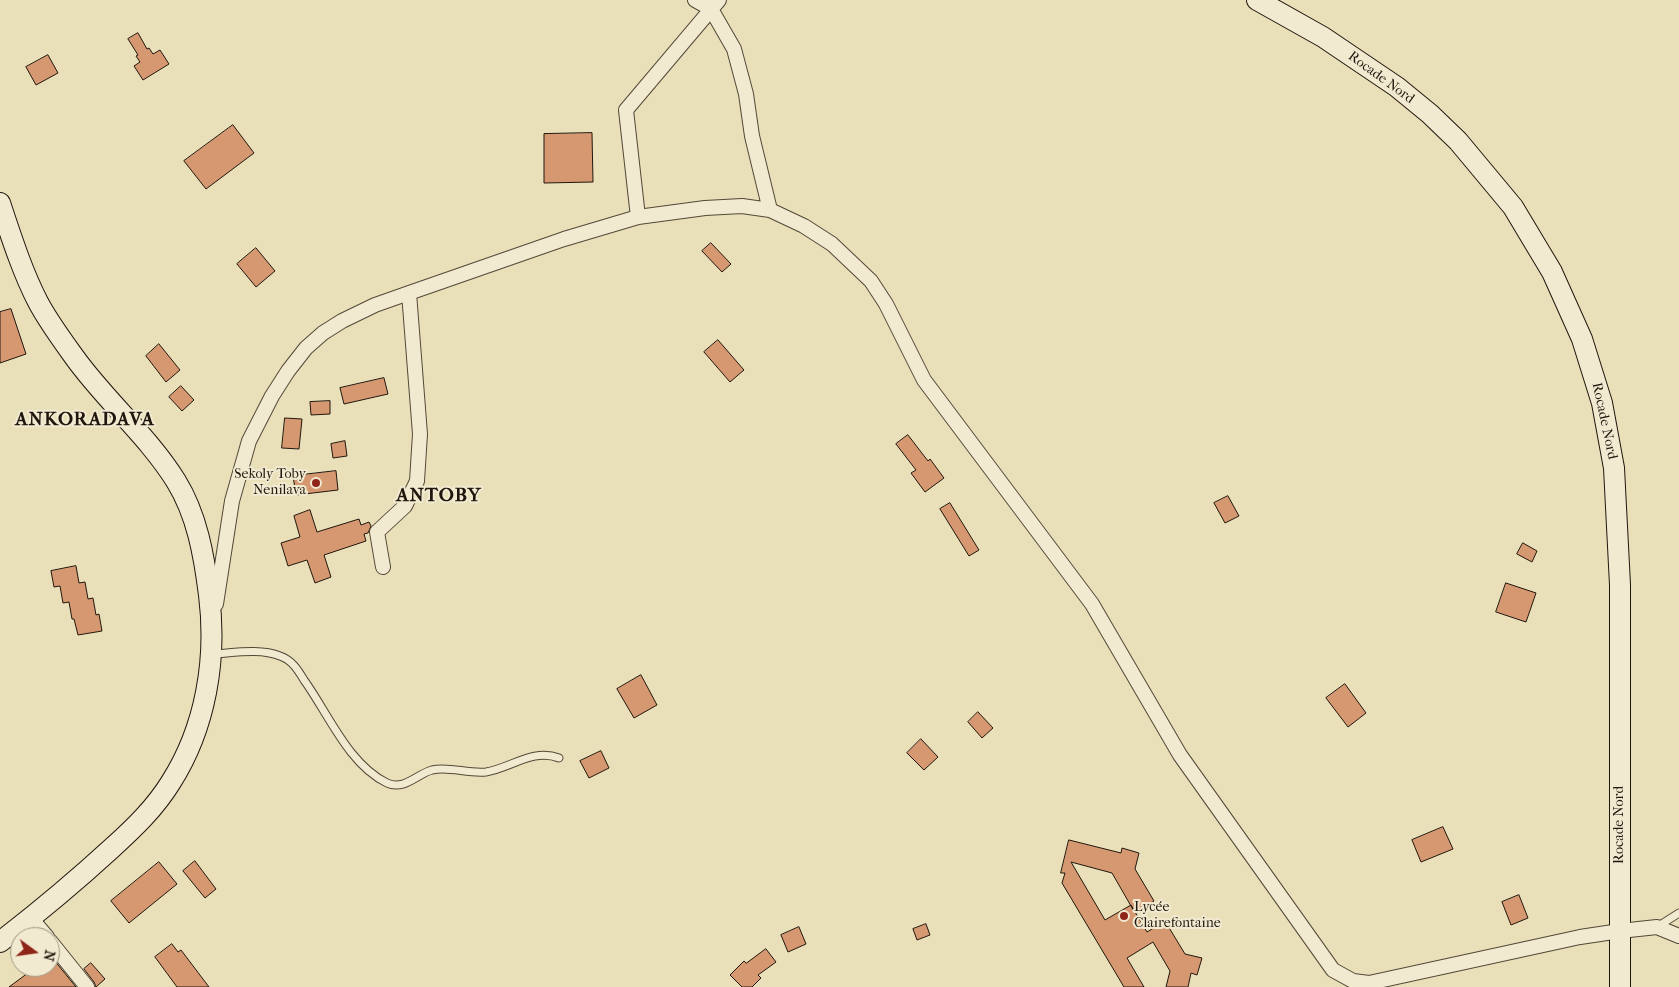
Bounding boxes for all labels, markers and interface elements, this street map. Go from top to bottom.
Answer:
street label: Rocade Nord [1344,48,1418,108]
street label: Rocade Nord [1588,381,1620,461]
district label: ANKORADAVA [14,409,156,431]
place label: Sekoly Toby Nenilava [234,467,306,500]
marker: Sekoly Toby Nenilava [310,477,322,489]
district label: ANTOBY [396,485,482,507]
street label: Rocade Nord [1612,786,1628,864]
place label: Lycée Clairefontaine [1134,900,1221,932]
marker: Lycée Clairefontaine [1118,910,1130,922]
north arrow [10,927,60,977]
text: N [40,948,59,963]

